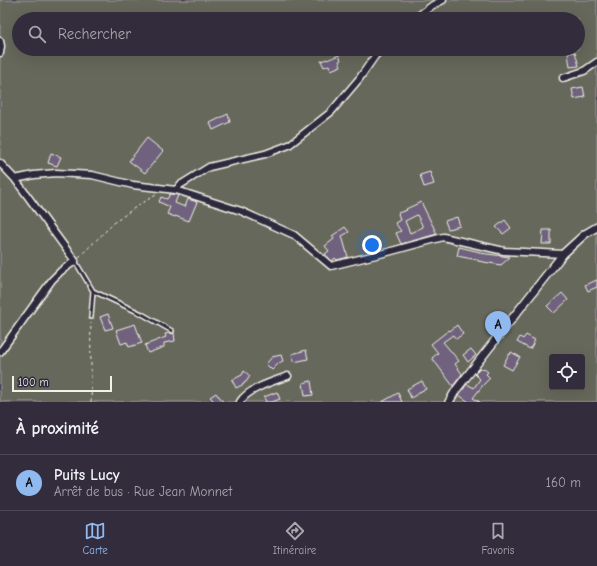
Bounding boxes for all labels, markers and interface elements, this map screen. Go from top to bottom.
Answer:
search box [12,12,585,56]
icon: search [26,23,48,45]
text: Rechercher [58,25,131,43]
your location [362,235,382,255]
pin: A [485,311,511,344]
map controls [549,354,585,390]
button: locate [549,354,585,390]
scale bar [12,374,112,393]
text: 100 m [18,376,49,389]
text: À proximité [16,419,99,438]
text: Puits Lucy [54,466,120,484]
text: A [25,475,33,490]
text: 160 m [546,475,581,490]
text: Arrêt de bus · Rue Jean Monnet [54,484,232,499]
tab: Carte [83,520,108,557]
tab: Itinéraire [273,520,316,557]
tab: Favoris [481,520,514,557]

